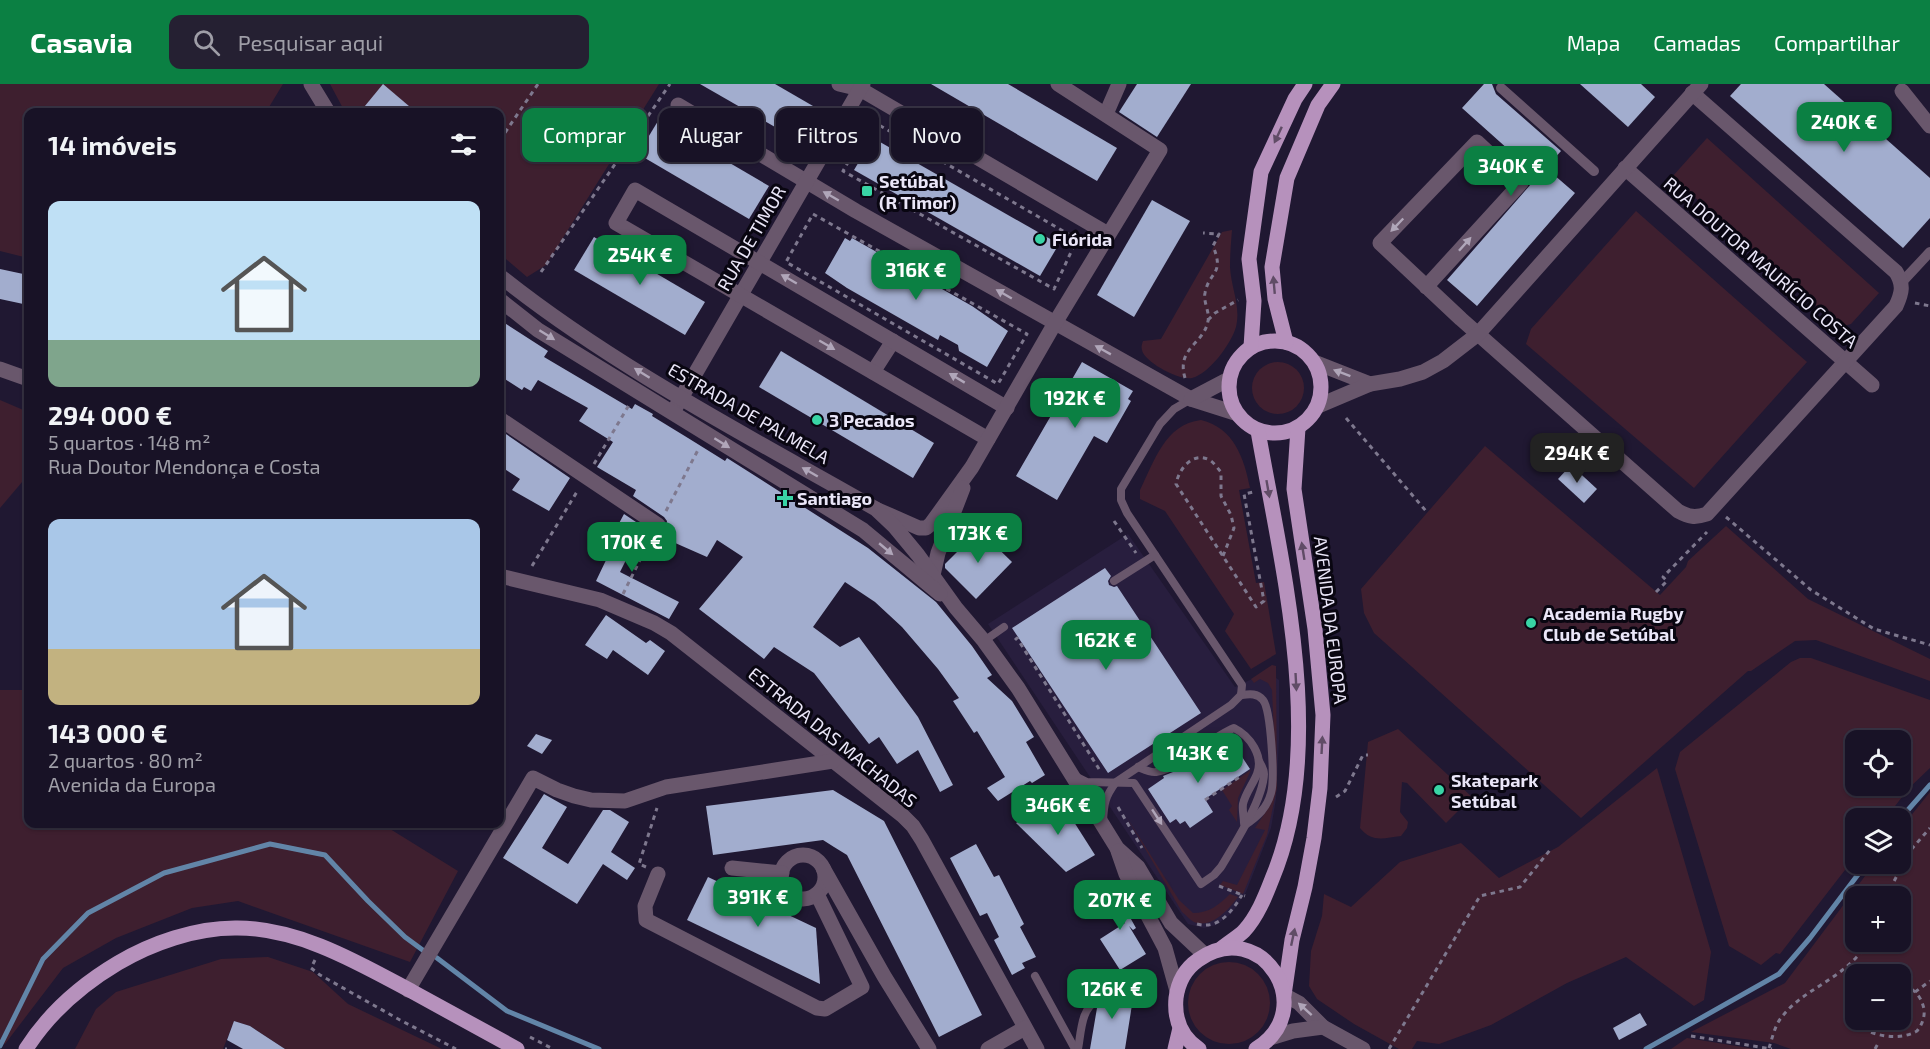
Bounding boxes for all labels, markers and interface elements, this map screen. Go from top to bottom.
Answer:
search box [169,15,589,69]
text: Casavia [30,25,133,59]
icon: search [190,26,223,59]
text: Pesquisar aqui [238,29,383,55]
text: Mapa [1567,30,1620,55]
text: Camadas [1653,30,1741,55]
text: Compartilhar [1774,30,1900,55]
pin: 240K € [1795,102,1893,153]
chip: Comprar [522,108,647,162]
chip: Alugar [659,108,764,162]
chip: Filtros [776,108,879,162]
chip: Novo [891,108,983,162]
text: 240K € [1811,109,1877,133]
one-way arrow [1273,127,1282,144]
icon: filters [447,128,480,161]
text: 14 imóveis [48,129,177,160]
pin: 340K € [1462,146,1560,197]
text: 340K € [1478,153,1544,177]
place label: Setúbal (R Timor) [879,170,956,213]
street label: RUA DOUTOR MAURÍCIO COSTA [1660,172,1863,353]
street label: RUA DE TIMOR [712,182,790,294]
marker: Setúbal (R Timor) [860,184,874,198]
one-way arrow [822,191,839,201]
one-way arrow [1391,218,1405,232]
place label: Flórida [1052,228,1112,250]
marker: Flórida [1033,232,1047,246]
pin: 254K € [591,235,689,286]
one-way arrow [1458,237,1472,251]
icon: home [210,240,318,348]
text: 254K € [607,242,673,266]
pin: 316K € [867,250,965,301]
text: 316K € [885,257,947,281]
one-way arrow [780,275,797,285]
one-way arrow [1269,275,1279,294]
one-way arrow [996,289,1012,300]
one-way arrow [538,330,555,341]
one-way arrow [819,340,836,350]
one-way arrow [1095,345,1112,355]
street label: ESTRADA DE PALMELA [665,358,834,469]
one-way arrow [634,367,650,378]
one-way arrow [1333,368,1351,378]
one-way arrow [948,373,965,383]
pin: 192K € [1026,378,1124,429]
text: 192K € [1044,385,1106,409]
text: 294 000 € [48,399,172,430]
place label: 3 Pecados [829,409,915,431]
marker: 3 Pecados [810,413,824,427]
text: 5 quartos · 148 m² [48,430,210,454]
pin: 294K € [1528,433,1626,484]
one-way arrow [714,437,731,448]
text: 294K € [1544,440,1610,464]
text: Rua Doutor Mendonça e Costa [48,454,321,478]
one-way arrow [802,466,818,477]
one-way arrow [1264,479,1273,498]
place label: Santiago [797,487,872,509]
marker: Santiago [778,491,792,505]
pin: 173K € [929,513,1027,564]
text: 173K € [948,520,1008,544]
pin: 170K € [583,522,681,573]
text: 170K € [601,529,663,553]
street label: AVENIDA DA EUROPA [1310,535,1352,706]
one-way arrow [878,542,893,555]
one-way arrow [1299,542,1308,561]
icon: home [210,558,318,666]
place label: Academia Rugby Club de Setúbal [1543,602,1684,645]
marker: Academia Rugby Club de Setúbal [1524,616,1538,630]
pin: 162K € [1057,620,1155,671]
text: 162K € [1075,627,1137,651]
street label: ESTRADA DAS MACHADAS [744,662,922,812]
one-way arrow [1291,672,1301,691]
text: 143 000 € [48,717,168,748]
map controls [1845,730,1911,1030]
button: locate [1845,730,1911,796]
pin: 143K € [1149,733,1247,784]
one-way arrow [1317,735,1326,754]
text: 143K € [1167,740,1229,764]
text: 2 quartos · 80 m² [48,748,203,772]
place label: Skatepark Setúbal [1451,769,1538,812]
text: Avenida da Europa [48,772,216,796]
marker: Skatepark Setúbal [1432,783,1446,797]
pin: 346K € [1009,785,1107,836]
text: 346K € [1025,792,1091,816]
button: layers [1845,808,1911,874]
one-way arrow [1151,809,1162,825]
pin: 391K € [709,877,807,928]
pin: 207K € [1071,880,1169,931]
text: 391K € [727,884,789,908]
button: + [1845,886,1911,952]
text: 207K € [1088,887,1152,911]
one-way arrow [1289,927,1298,946]
button: − [1845,964,1911,1030]
pin: 126K € [1063,969,1161,1020]
text: 126K € [1081,976,1143,1000]
one-way arrow [1298,1003,1313,1016]

